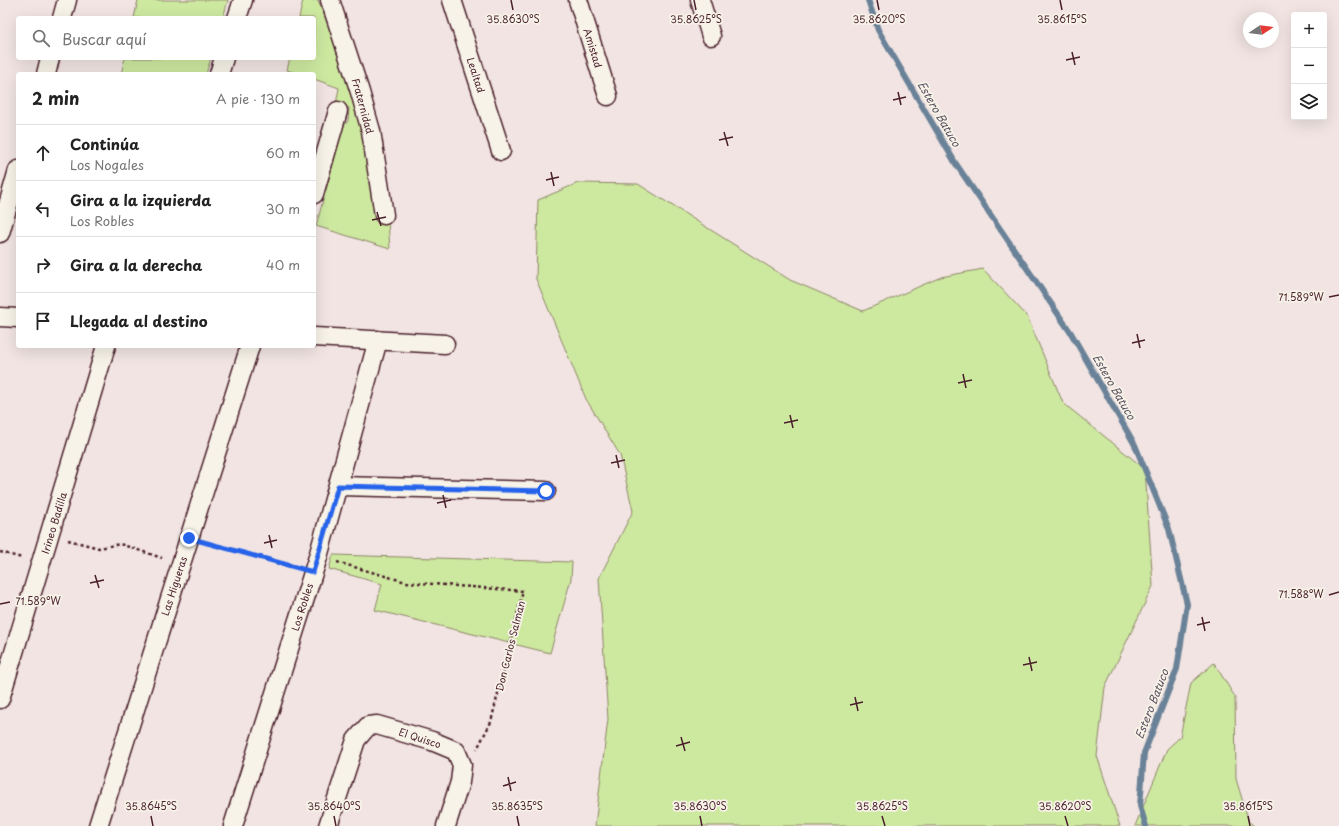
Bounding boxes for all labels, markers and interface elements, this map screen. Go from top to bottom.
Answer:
text: 35.8630°S [486,11,540,26]
text: 35.8625°S [670,11,722,26]
text: 35.8620°S [853,11,906,26]
text: 35.8615°S [1037,11,1087,26]
north arrow [1243,12,1279,48]
map controls [1291,12,1327,120]
button: + [1291,12,1327,48]
search box [16,16,316,60]
street label: Amistad [580,26,607,70]
icon: search [30,27,52,49]
text: Buscar aquí [62,27,146,50]
button: − [1291,48,1327,84]
street label: Lealtad [464,55,489,95]
street label: Fraternidad [349,76,378,135]
water label: Estero Batuco [914,78,966,151]
button: layers [1291,84,1327,120]
text: 2 min [32,85,79,111]
text: A pie · 130 m [216,89,300,108]
text: Continúa [70,132,139,155]
icon: ahead [32,142,54,164]
text: 60 m [266,143,300,162]
text: Los Nogales [70,155,144,174]
text: Gira a la izquierda [70,188,211,211]
icon: left [32,198,54,220]
text: 30 m [266,199,300,218]
text: Los Robles [70,211,134,230]
text: Gira a la derecha [70,253,202,276]
icon: right [32,254,54,276]
text: 40 m [266,255,300,274]
text: 71.589°W [1278,289,1324,304]
text: Llegada al destino [70,309,208,332]
icon: arrive [32,310,54,332]
water label: Estero Batuco [1089,351,1141,424]
route start [537,482,555,500]
street label: Irineo Badilla [37,489,70,556]
route end [180,529,198,547]
street label: Las Higueras [157,554,190,618]
street label: Los Robles [287,581,316,633]
text: 71.588°W [1278,586,1324,601]
text: 71.589°W [15,593,61,608]
street label: Don Carlos Salman [491,599,528,693]
water label: Estero Batuco [1130,666,1173,741]
street label: El Quisco [397,724,444,752]
text: 35.8645°S [125,798,177,813]
text: 35.8640°S [307,798,361,813]
text: 35.8635°S [491,798,543,813]
text: 35.8630°S [673,798,727,813]
text: 35.8625°S [856,798,908,813]
text: 35.8620°S [1039,798,1092,813]
text: 35.8615°S [1223,798,1273,813]

